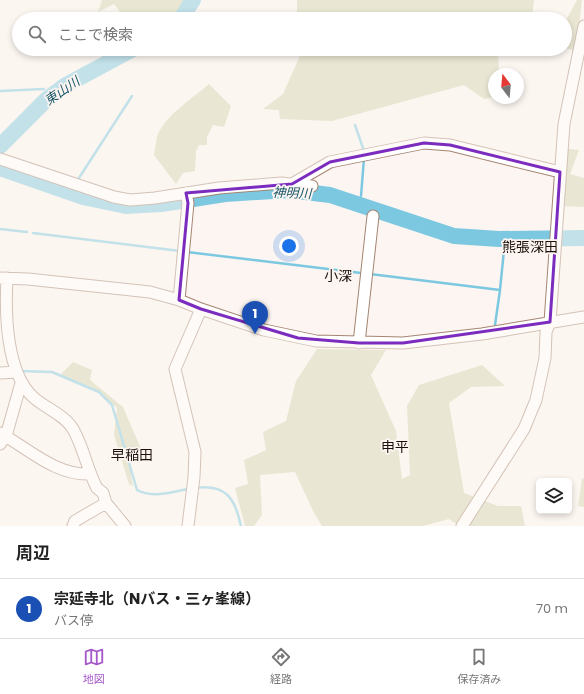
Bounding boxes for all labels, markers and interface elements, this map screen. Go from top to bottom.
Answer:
search box [12,12,572,56]
icon: search [26,23,48,45]
text: ここで検索 [58,24,133,45]
north arrow [488,68,524,104]
water label: 東山川 [41,71,85,110]
water label: 神明川 [272,183,314,203]
your location [279,236,299,256]
district label: 熊張深田 [502,237,558,257]
district label: 小深 [324,266,352,286]
pin: 1 [242,301,268,334]
district label: 申平 [381,437,409,457]
district label: 早稲田 [111,445,153,465]
map controls [536,478,572,514]
button: layers [536,478,572,514]
text: 周辺 [16,541,50,565]
text: 宗延寺北（Nバス・三ヶ峯線） [54,588,260,609]
text: 1 [27,599,31,618]
text: 70 m [536,599,568,618]
text: バス停 [54,611,93,630]
tab: 地図 [83,646,105,688]
tab: 経路 [270,646,292,688]
tab: 保存済み [457,646,501,688]

